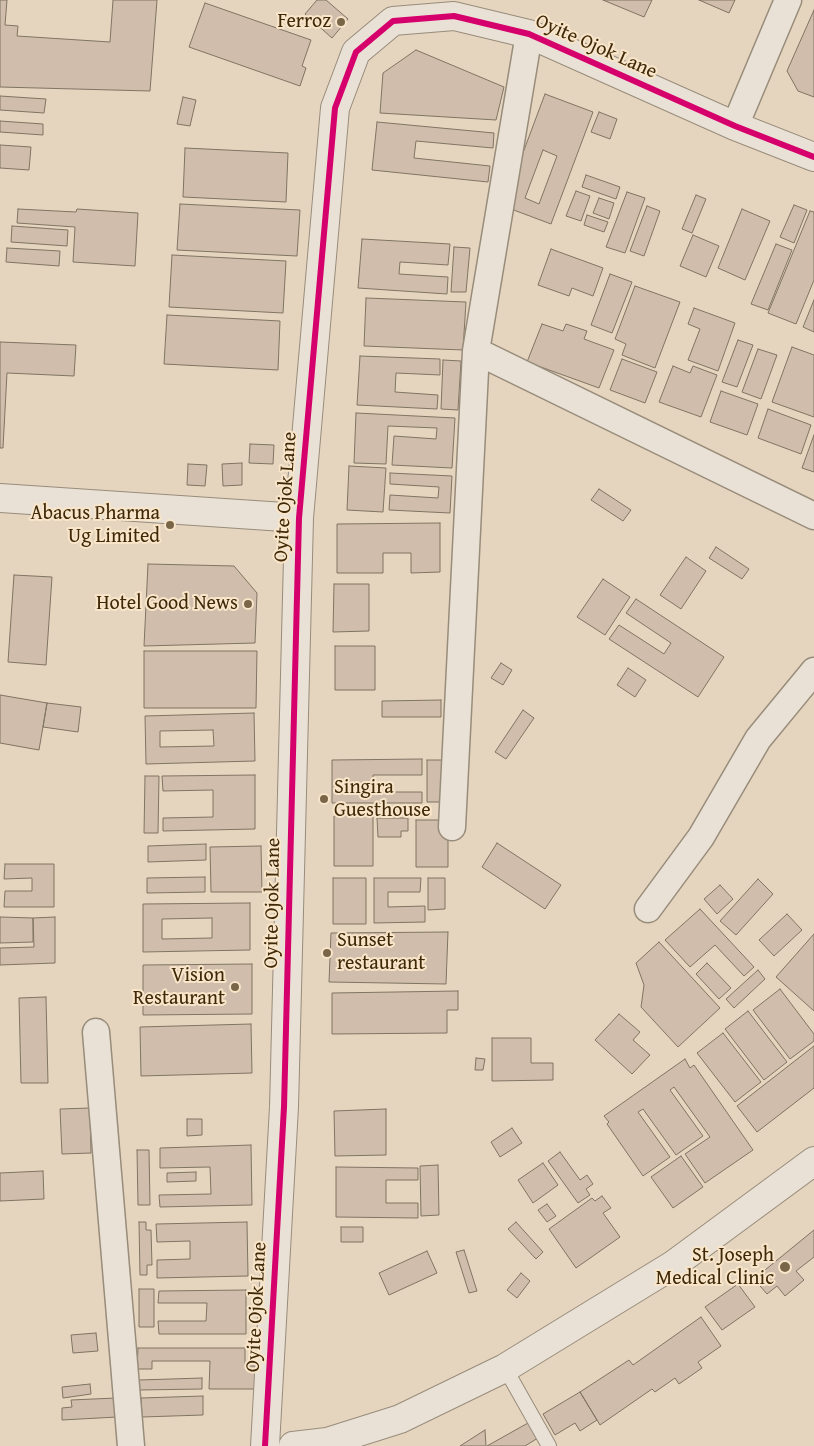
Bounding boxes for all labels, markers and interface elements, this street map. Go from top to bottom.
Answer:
street label: Oyite Ojok Lane [531,9,661,85]
place label: Ferroz [278,10,331,34]
marker: Ferroz [335,16,347,28]
street label: Oyite Ojok Lane [269,431,303,563]
place label: Abacus Pharma Ug Limited [31,502,160,549]
marker: Abacus Pharma Ug Limited [164,519,176,531]
place label: Hotel Good News [96,592,238,616]
marker: Hotel Good News [242,598,254,610]
place label: Singira Guesthouse [334,776,431,823]
marker: Singira Guesthouse [318,793,330,805]
street label: Oyite Ojok Lane [260,837,286,969]
place label: Sunset restaurant [337,929,425,976]
marker: Sunset restaurant [321,947,333,959]
place label: Vision Restaurant [133,964,225,1011]
marker: Vision Restaurant [229,981,241,993]
street label: Oyite Ojok Lane [242,1241,272,1373]
place label: St. Joseph Medical Clinic [656,1244,774,1291]
marker: St. Joseph Medical Clinic [778,1260,792,1274]

